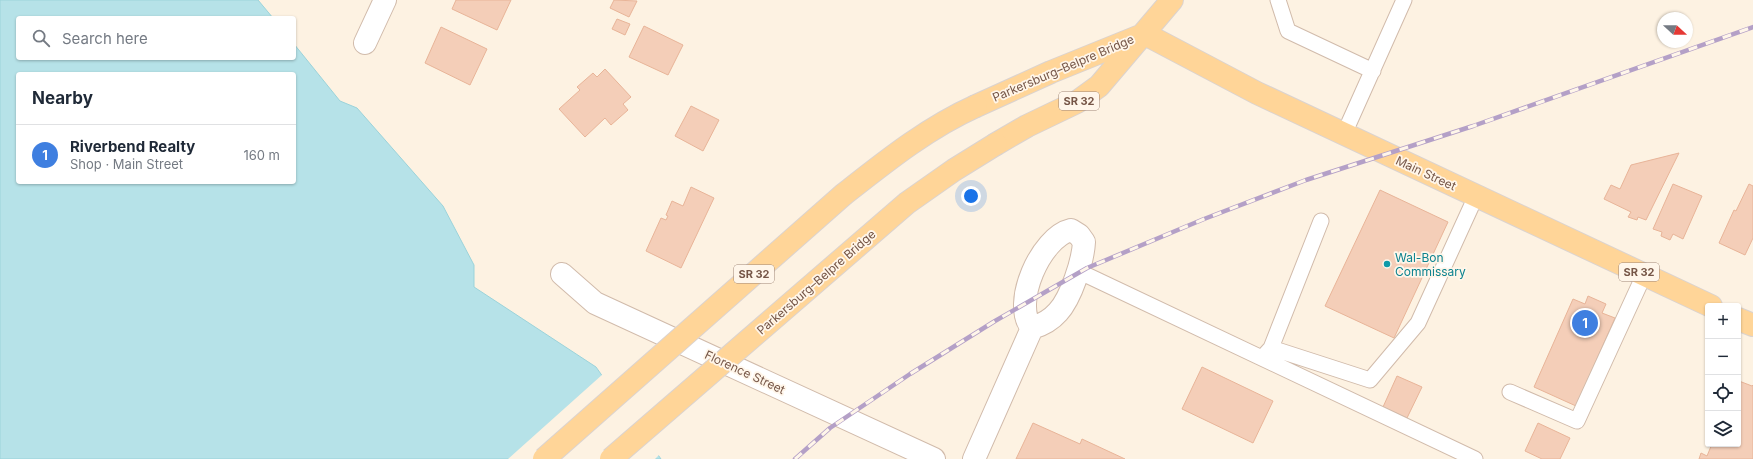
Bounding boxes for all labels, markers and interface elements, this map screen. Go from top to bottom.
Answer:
north arrow [1657,12,1693,48]
search box [16,16,296,60]
icon: search [30,27,52,49]
text: Search here [62,29,148,48]
street label: Parkersburg–Belpre Bridge [990,31,1136,105]
text: Nearby [32,88,93,108]
road number: SR 32 [1059,92,1099,110]
text: Riverbend Realty [70,137,195,156]
text: 1 [42,147,48,163]
text: 160 m [243,147,280,163]
street label: Main Street [1393,153,1459,194]
text: Shop · Main Street [70,156,183,172]
your location [961,186,981,206]
street label: Parkersburg–Belpre Bridge [754,226,878,338]
place label: Wal-Bon Commissary [1395,250,1466,279]
marker: Wal-Bon Commissary [1382,259,1392,269]
road number: SR 32 [1619,263,1659,281]
road number: SR 32 [734,265,774,283]
map controls [1705,303,1741,447]
button: + [1705,303,1741,339]
pin: 1 [1572,308,1598,338]
button: − [1705,339,1741,375]
street label: Florence Street [703,347,788,397]
button: locate [1705,375,1741,411]
button: layers [1705,411,1741,447]

